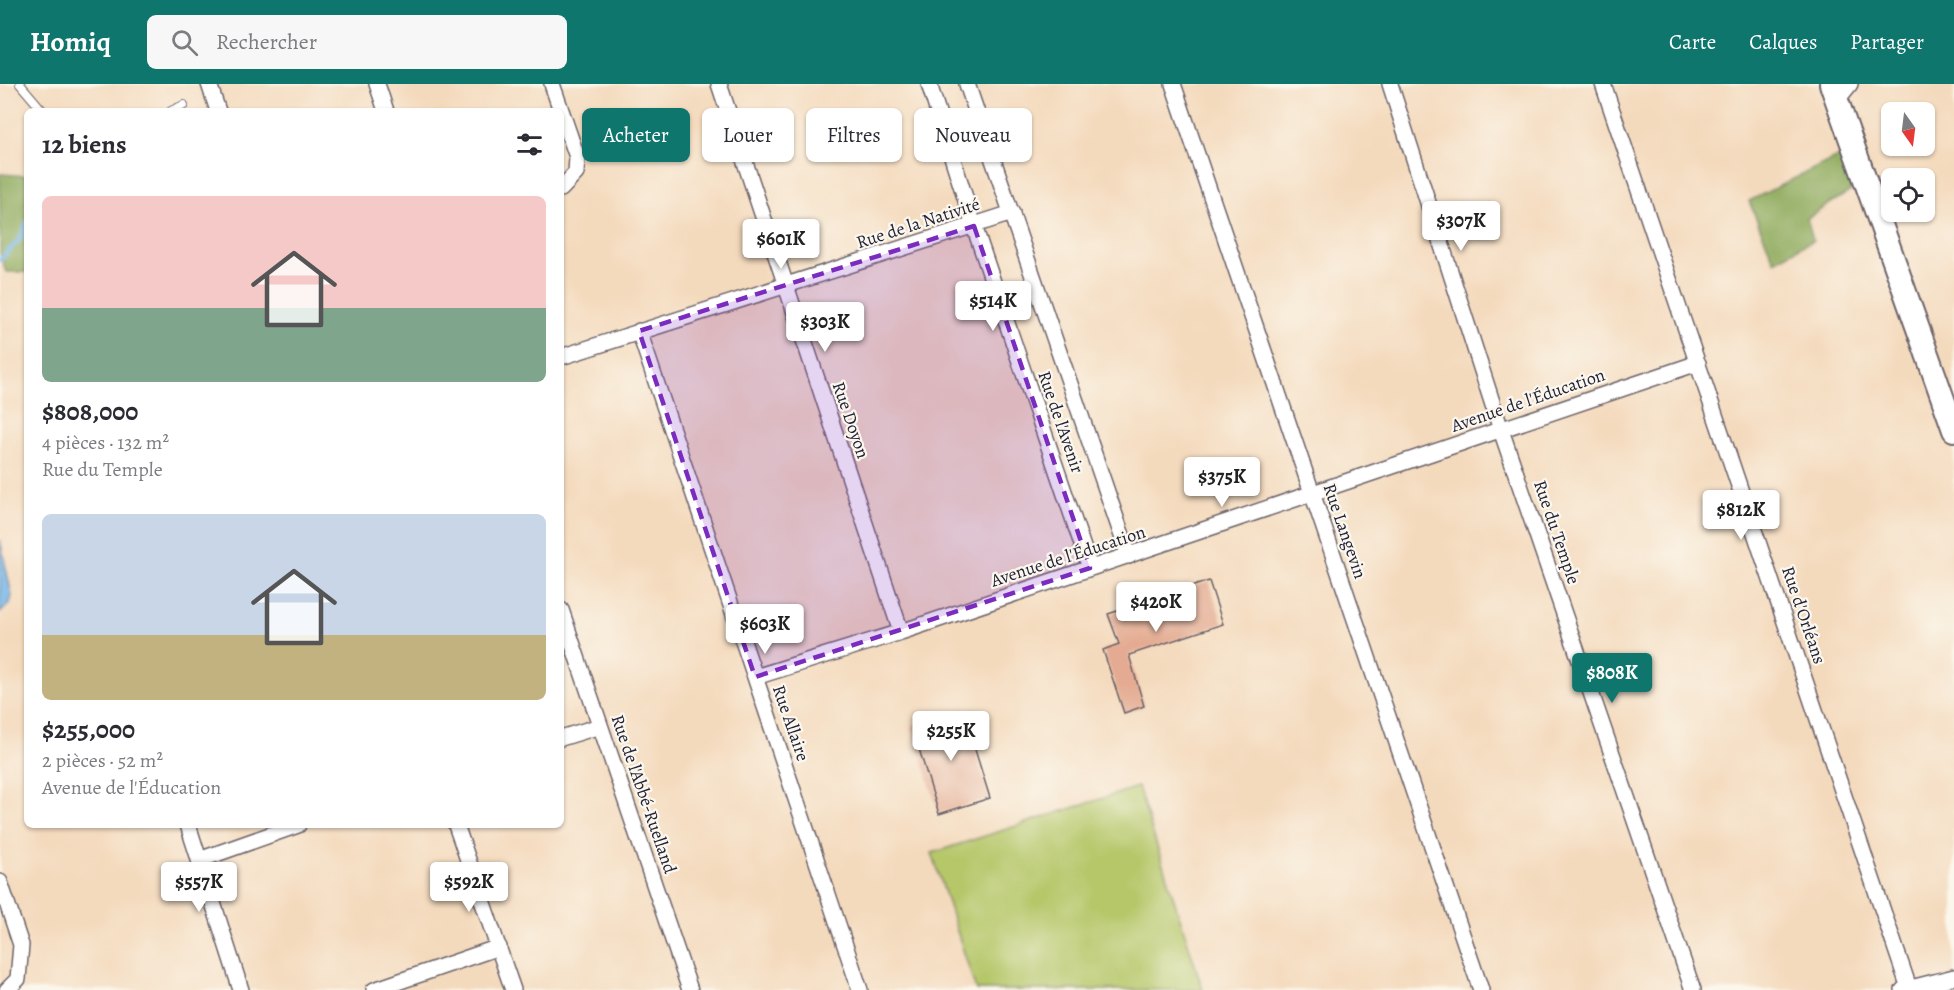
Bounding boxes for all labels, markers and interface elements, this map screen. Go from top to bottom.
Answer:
search box [147,15,567,69]
text: Homiq [30,23,111,61]
icon: search [168,26,201,59]
text: Rechercher [216,27,317,57]
text: Carte [1669,28,1716,56]
text: Calques [1749,28,1817,56]
text: Partager [1850,28,1924,56]
north arrow [1881,102,1935,156]
map controls [1881,102,1935,222]
chip: Acheter [582,108,690,162]
chip: Louer [702,108,794,162]
chip: Filtres [806,108,902,162]
chip: Nouveau [914,108,1032,162]
text: 12 biens [42,127,127,162]
icon: filters [513,128,546,161]
button: locate [1881,168,1935,222]
street label: Rue de la Nativité [853,192,983,254]
pin: $307K [1419,201,1503,252]
text: $307K [1436,207,1486,234]
pin: $601K [739,219,823,270]
text: $601K [756,225,806,252]
icon: home [240,235,348,343]
pin: $514K [951,281,1035,332]
text: $514K [969,287,1017,314]
pin: $303K [783,302,867,353]
text: $303K [800,308,850,335]
street label: Avenue de l'Éducation [1447,362,1608,438]
street label: Rue de l'Avenir [1032,368,1090,476]
street label: Rue Doyon [827,378,875,462]
text: $808,000 [42,394,138,429]
text: 4 pièces · 132 m² [42,429,169,456]
text: Rue du Temple [42,456,163,483]
pin: $375K [1180,457,1264,508]
text: $375K [1198,463,1246,490]
street label: Rue du Temple [1528,477,1586,587]
street label: Rue Langevin [1318,480,1373,582]
pin: $812K [1699,490,1783,541]
text: $812K [1717,496,1765,523]
street label: Avenue de l'Éducation [987,520,1149,593]
icon: home [240,553,348,661]
street label: Rue d'Orléans [1776,563,1832,667]
pin: $420K [1114,582,1198,633]
text: $420K [1130,588,1182,615]
pin: $603K [723,604,807,655]
text: $603K [740,610,790,637]
pin: $808K [1570,653,1654,704]
text: $808K [1586,659,1638,686]
street label: Rue Allaire [767,682,815,764]
street label: Rue de l'Abbé-Ruelland [606,711,683,877]
pin: $255K [909,711,993,762]
text: $255,000 [42,712,135,747]
text: $255K [926,717,976,744]
text: 2 pièces · 52 m² [42,747,163,774]
text: Avenue de l'Éducation [42,774,221,801]
pin: $557K [157,862,241,913]
pin: $592K [427,862,511,913]
text: $557K [175,868,223,895]
text: $592K [444,868,494,895]

